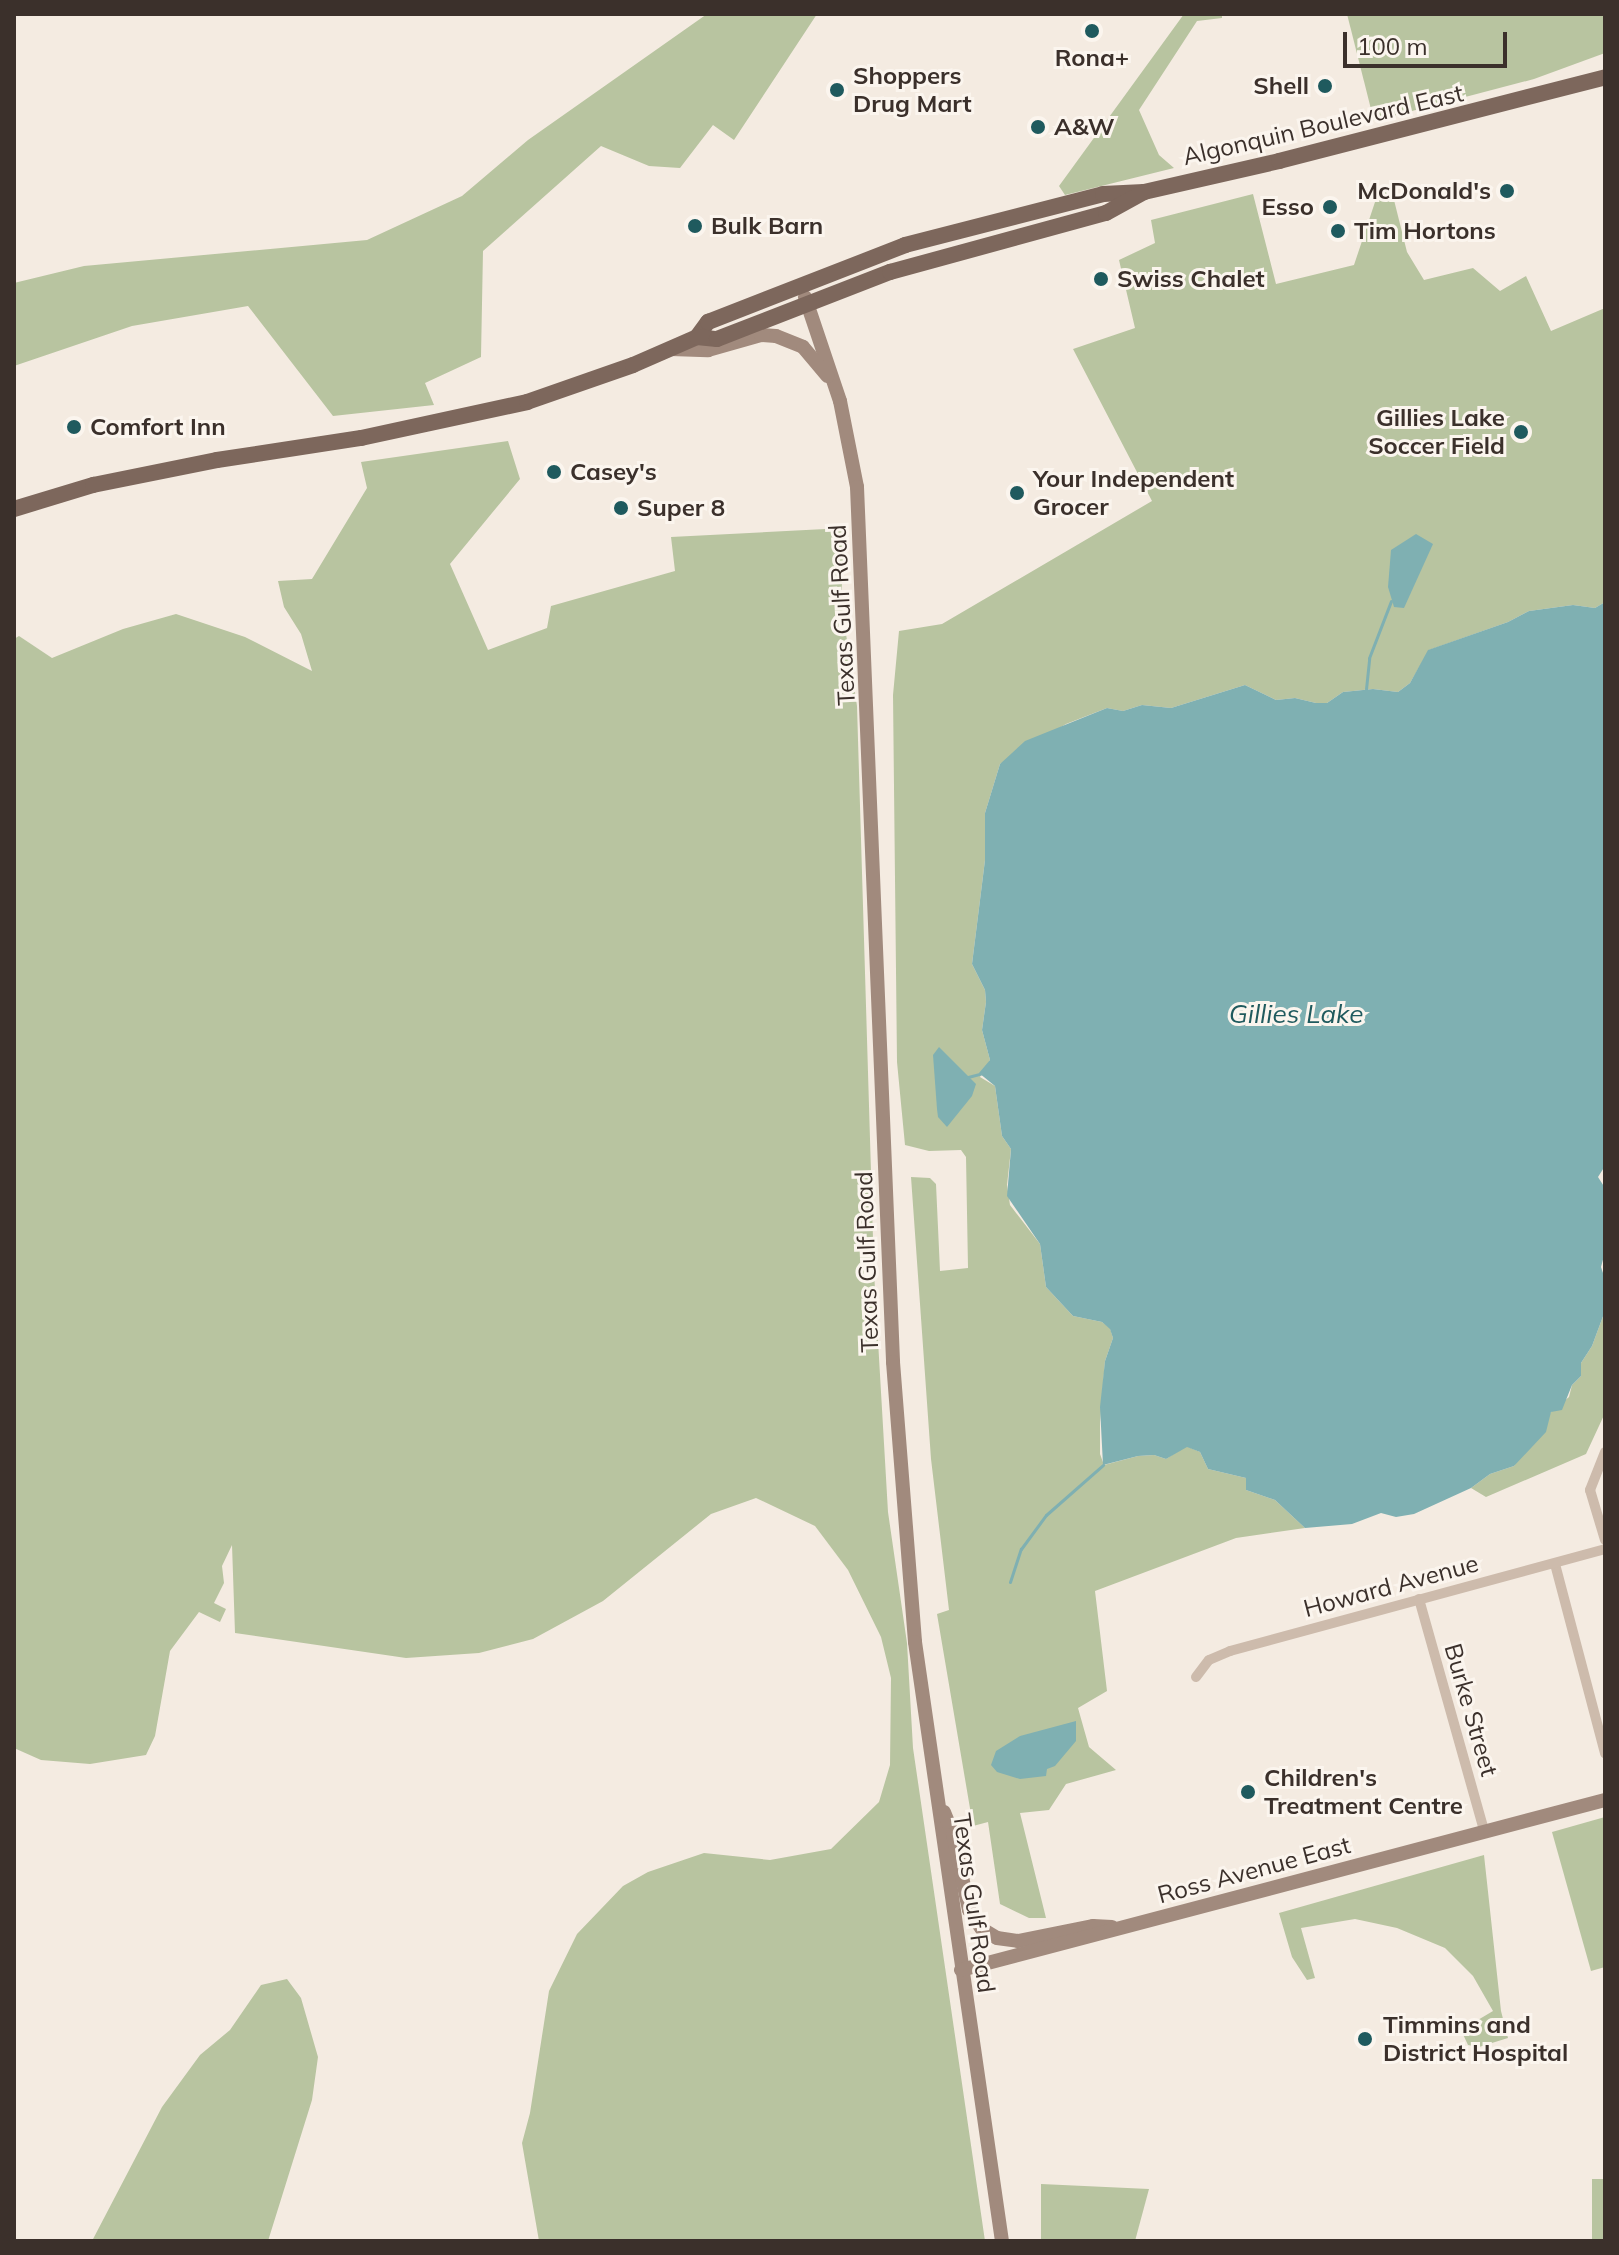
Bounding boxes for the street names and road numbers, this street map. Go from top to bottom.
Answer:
street label: Algonquin Boulevard East [1180,79,1466,171]
street label: Texas Gulf Road [823,524,861,706]
street label: Texas Gulf Road [849,1171,885,1353]
street label: Howard Avenue [1300,1549,1482,1623]
street label: Burke Street [1438,1640,1504,1780]
street label: Texas Gulf Road [947,1811,1001,1995]
street label: Ross Avenue East [1154,1830,1354,1910]

